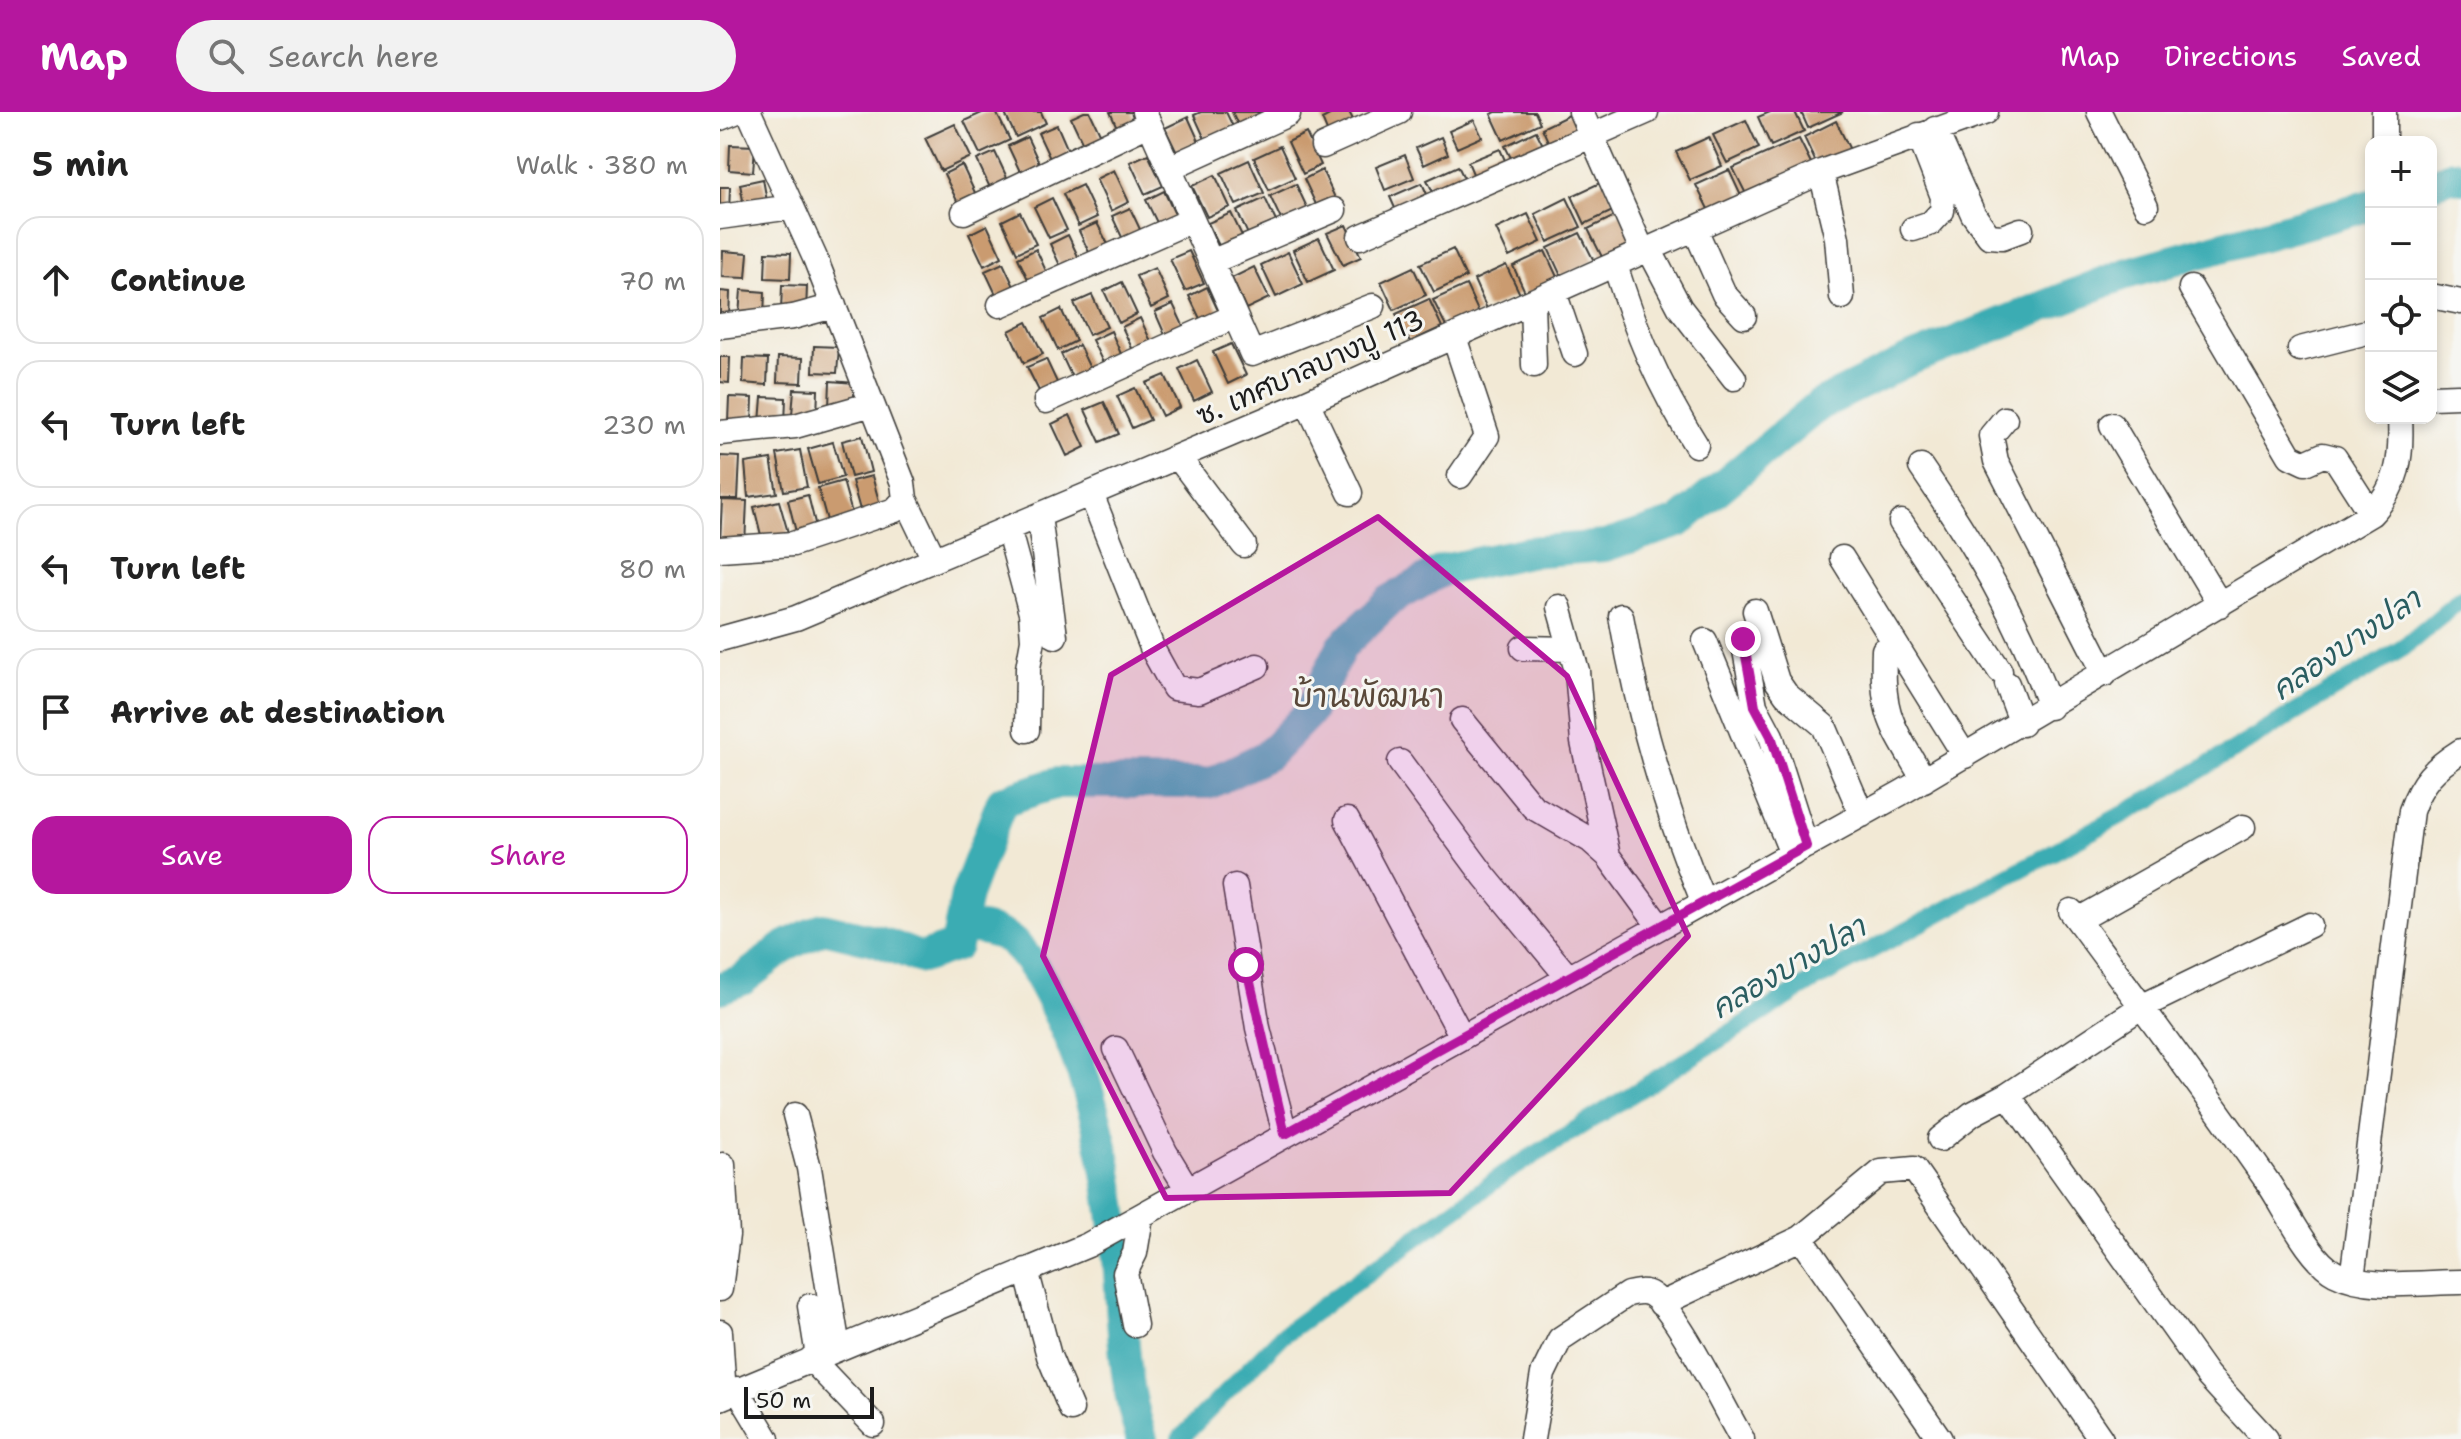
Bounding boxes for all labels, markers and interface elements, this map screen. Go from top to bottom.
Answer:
search box [176,20,736,92]
text: Map [40,31,128,82]
icon: search [204,34,248,78]
text: Search here [268,36,439,77]
text: Map [2060,37,2120,75]
text: Directions [2164,37,2298,75]
text: Saved [2342,37,2421,75]
map controls [2365,136,2437,424]
button: + [2365,136,2437,208]
text: 5 min [32,141,129,187]
text: Walk · 380 m [515,147,688,182]
button: − [2365,208,2437,280]
icon: ahead [34,258,78,302]
text: Continue [110,260,246,301]
text: 70 m [619,263,686,298]
button: locate [2365,280,2437,352]
street label: ซ. เทศบาลบางปู 113 [1190,300,1431,436]
button: layers [2365,352,2437,424]
icon: left [34,402,78,446]
text: Turn left [110,404,245,445]
text: 230 m [602,407,686,442]
icon: left [34,546,78,590]
text: Turn left [110,548,245,589]
text: 80 m [619,551,686,586]
water label: คลองบางปลา [2263,578,2431,709]
route end [1725,621,1761,657]
district label: บ้านพัฒนา [1292,674,1444,717]
icon: arrive [34,690,78,734]
text: Arrive at destination [110,692,445,733]
button: Save [32,816,352,894]
button: Share [368,816,688,894]
water label: คลองบางปลา [1703,905,1875,1028]
route start [1228,947,1264,983]
scale bar [744,1383,874,1419]
text: 50 m [756,1386,811,1415]

